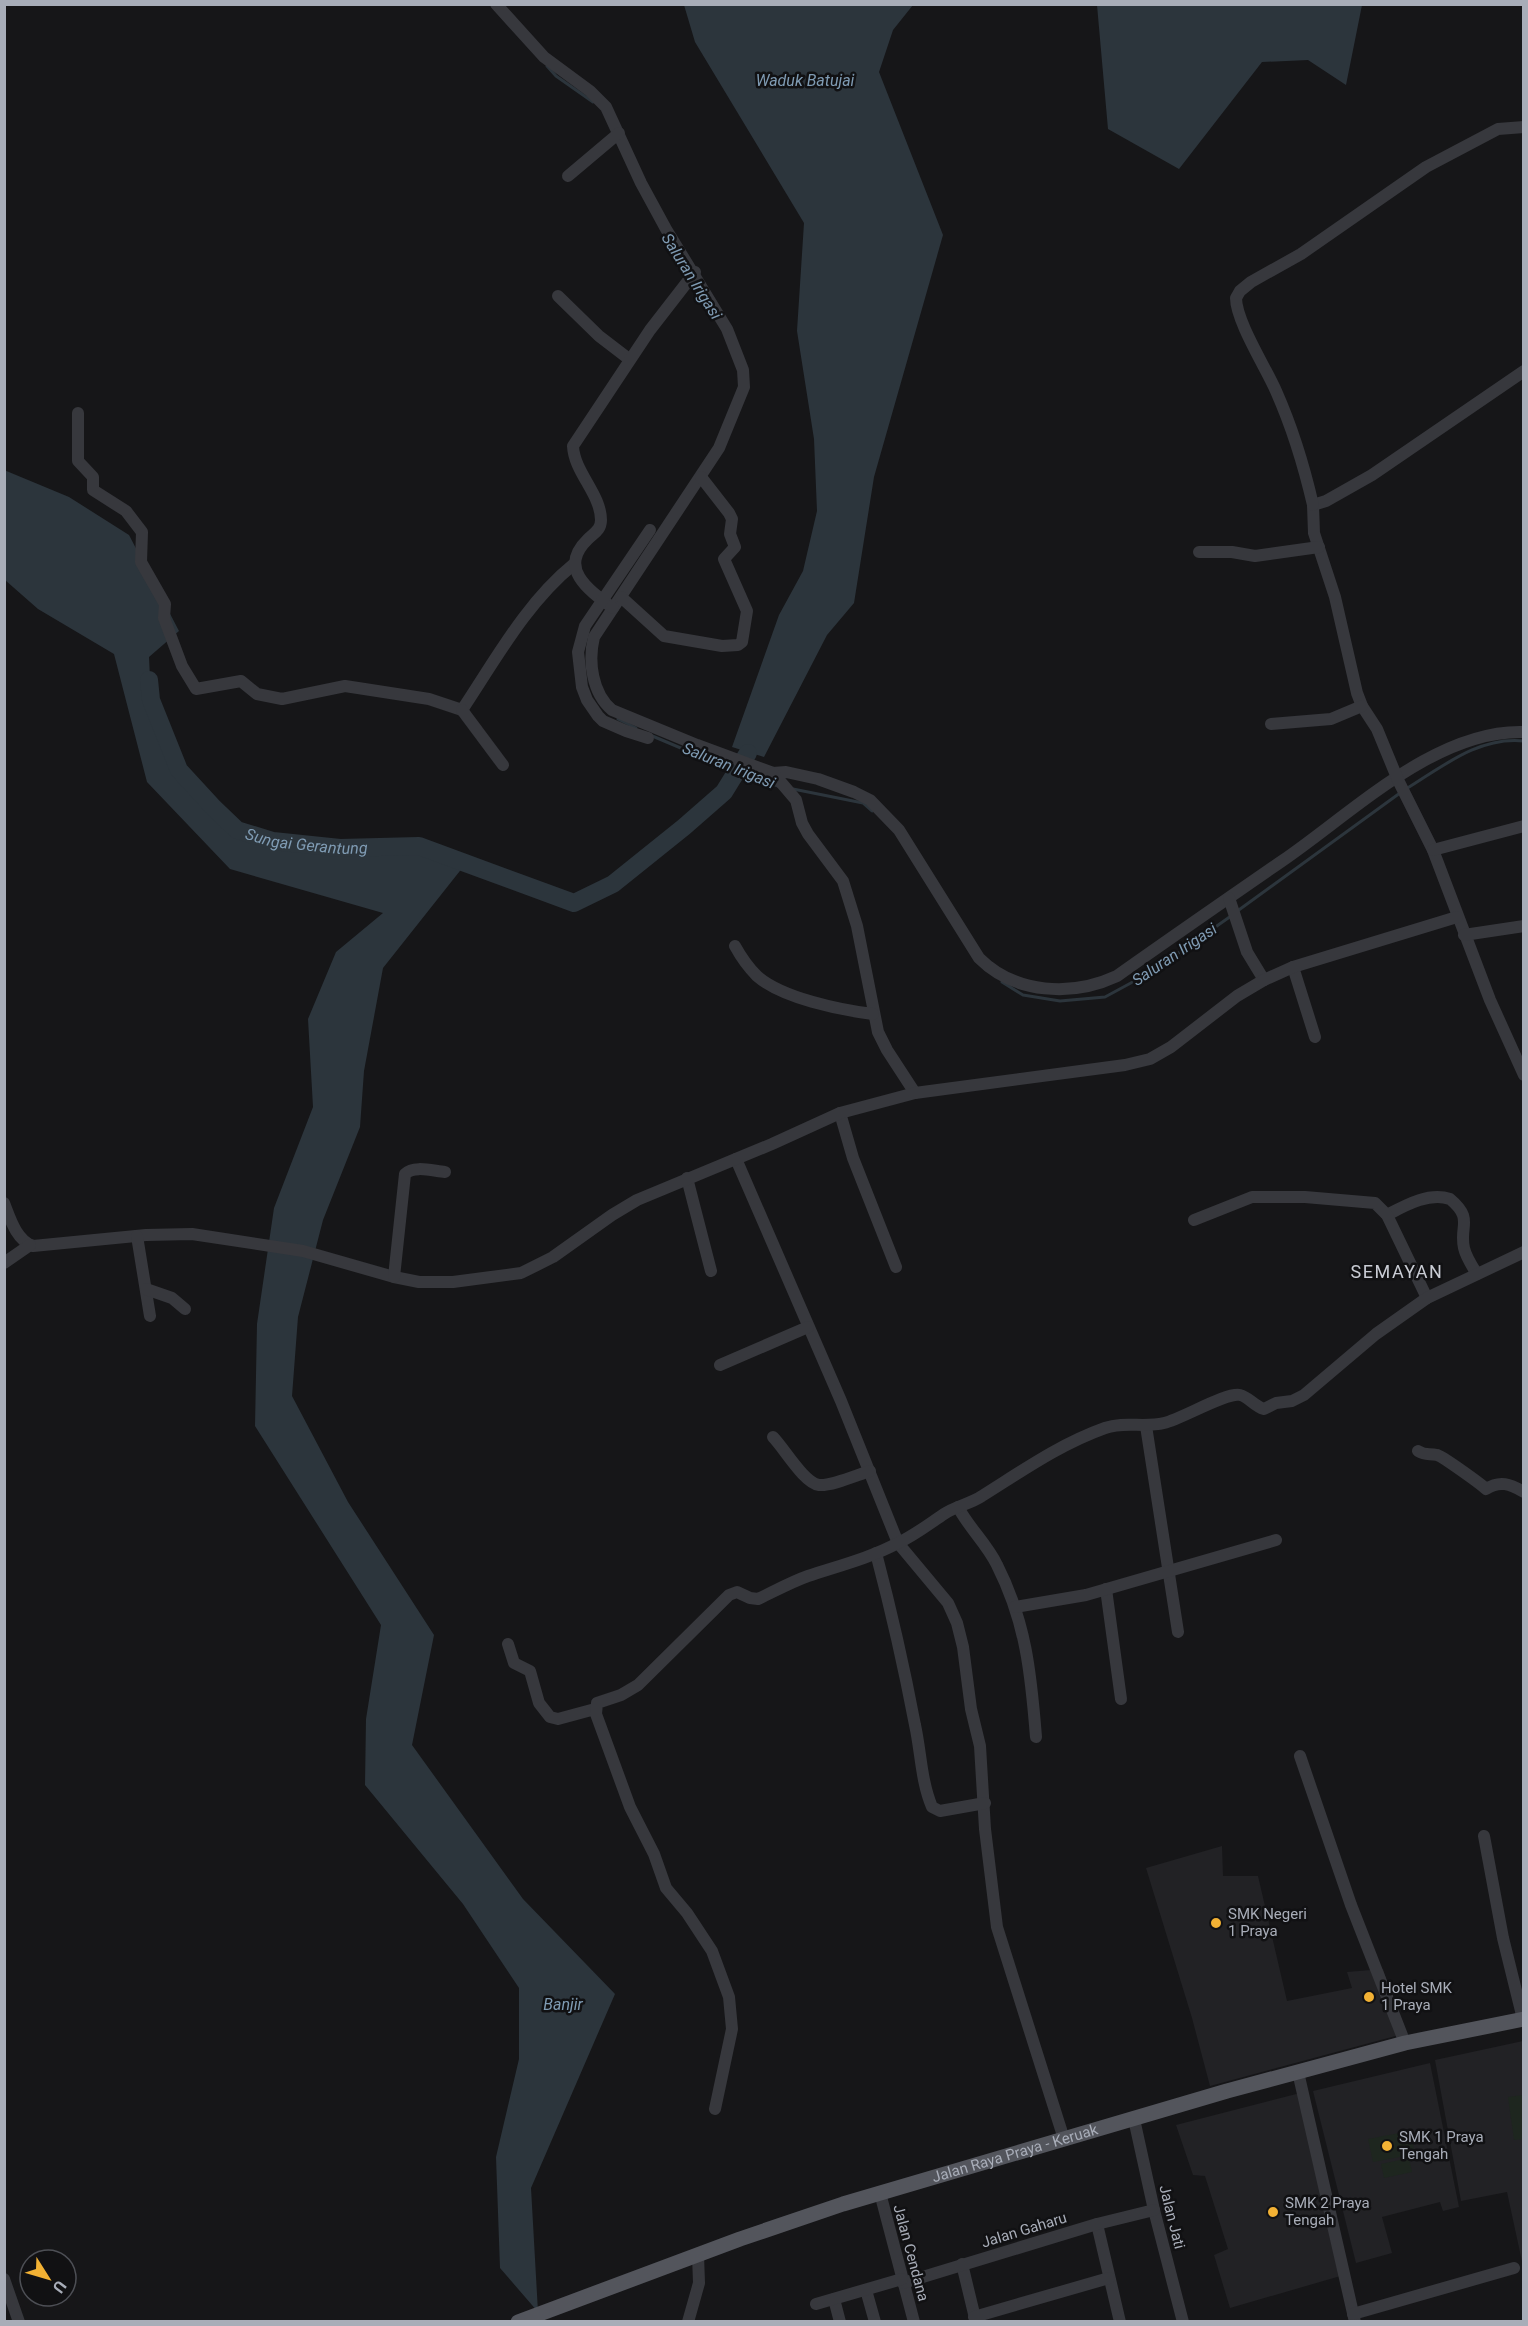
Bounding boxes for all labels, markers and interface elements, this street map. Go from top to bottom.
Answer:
water label: Waduk Batujai [756,71,855,90]
water label: Saluran Irigasi [658,230,726,323]
water label: Saluran Irigasi [680,738,778,793]
water label: Sungai Gerantung [243,824,368,858]
water label: Saluran Irigasi [1128,919,1220,990]
district label: SEMAYAN [1351,1261,1443,1282]
place label: SMK Negeri 1 Praya [1228,1905,1307,1940]
marker: SMK Negeri 1 Praya [1209,1916,1223,1930]
place label: Hotel SMK 1 Praya [1381,1979,1452,2014]
marker: Hotel SMK 1 Praya [1362,1990,1376,2004]
water label: Banjir [543,1995,583,2014]
street label: Jalan Raya Praya - Keruak [930,2120,1100,2186]
place label: SMK 1 Praya Tengah [1399,2128,1484,2163]
marker: SMK 1 Praya Tengah [1380,2139,1394,2153]
street label: Jalan Jati [1155,2183,1189,2251]
place label: SMK 2 Praya Tengah [1285,2194,1370,2229]
street label: Jalan Cendana [889,2203,933,2303]
marker: SMK 2 Praya Tengah [1266,2205,1280,2219]
street label: Jalan Gaharu [979,2208,1069,2252]
north arrow [18,2248,78,2308]
text: U [49,2277,70,2297]

